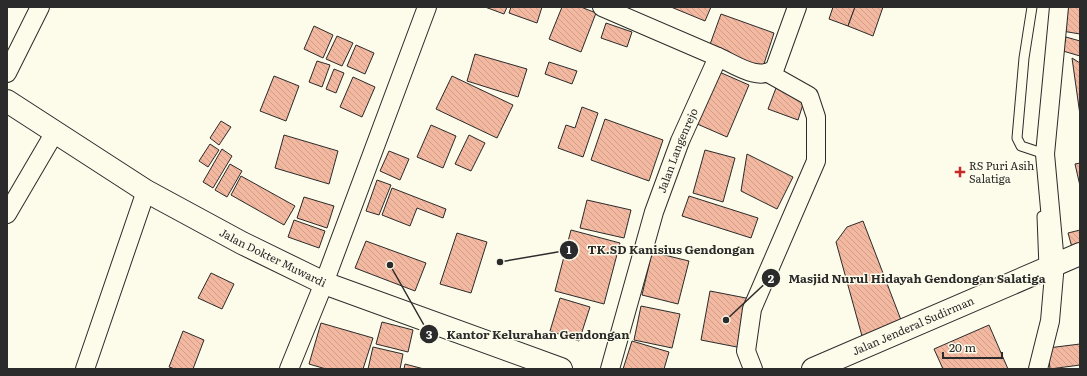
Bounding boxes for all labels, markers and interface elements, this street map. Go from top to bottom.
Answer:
street label: Jalan Langenrejo [653,105,701,195]
place label: RS Puri Asih Salatiga [969,157,1034,186]
marker: RS Puri Asih Salatiga [954,166,966,178]
street label: Jalan Dokter Muwardi [217,223,330,290]
callout: TK.SD Kanisius Gendongan [559,238,762,262]
text: 1 [567,240,572,258]
text: TK.SD Kanisius Gendongan [587,240,755,258]
callout: Masjid Nurul Hidayah Gendongan Salatiga [761,266,1054,290]
text: 2 [768,269,775,287]
text: Masjid Nurul Hidayah Gendongan Salatiga [788,269,1046,287]
street label: Jalan Jenderal Sudirman [849,292,976,358]
callout: Kantor Kelurahan Gendongan [419,322,638,346]
text: 3 [426,325,433,343]
text: Kantor Kelurahan Gendongan [446,325,630,343]
scale bar [943,334,1002,360]
text: 20 m [949,338,976,356]

